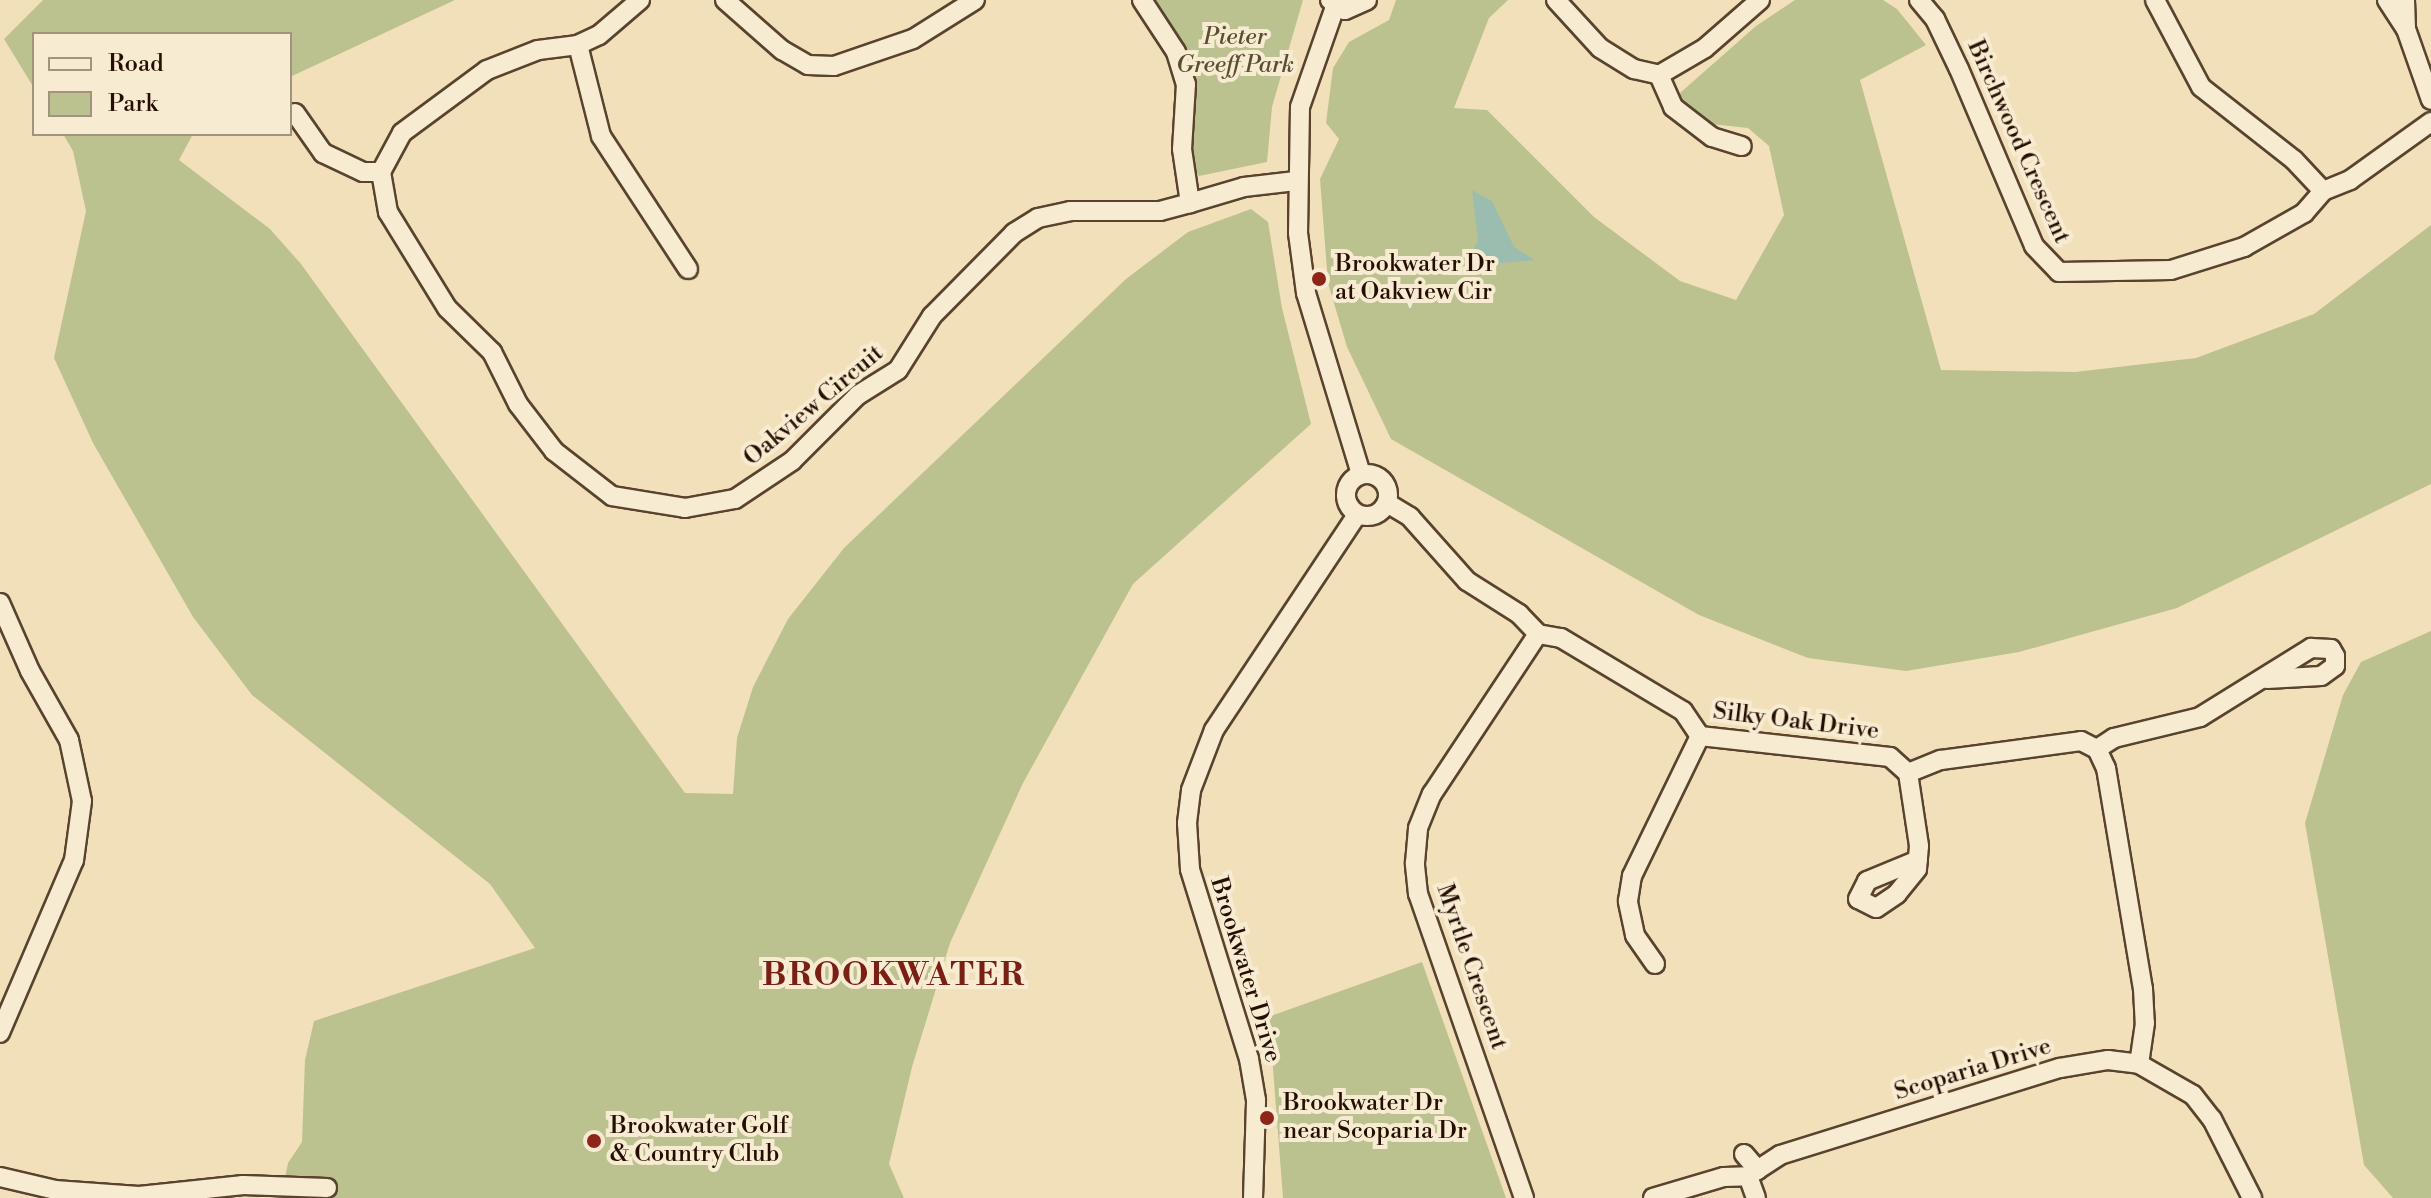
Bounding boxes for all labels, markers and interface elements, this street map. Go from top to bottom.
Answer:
park label: Pieter Greeff Park [1176,24,1294,80]
legend [32,32,292,136]
street label: Birchwood Crescent [1960,36,2076,248]
text: Road [108,49,164,79]
text: Park [108,89,158,119]
place label: Brookwater Dr at Oakview Cir [1335,251,1495,307]
marker: Brookwater Dr at Oakview Cir [1310,270,1328,288]
street label: Oakview Circuit [738,339,890,473]
street label: Silky Oak Drive [1711,698,1881,746]
street label: Brookwater Drive [1203,874,1287,1066]
street label: Myrtle Crescent [1429,880,1513,1054]
district label: BROOKWATER [762,956,1026,994]
street label: Scoparia Drive [1891,1032,2055,1108]
place label: Brookwater Dr near Scoparia Dr [1283,1090,1467,1146]
marker: Brookwater Dr near Scoparia Dr [1258,1109,1276,1127]
place label: Brookwater Golf & Country Club [610,1113,788,1169]
marker: Brookwater Golf & Country Club [585,1132,603,1150]

